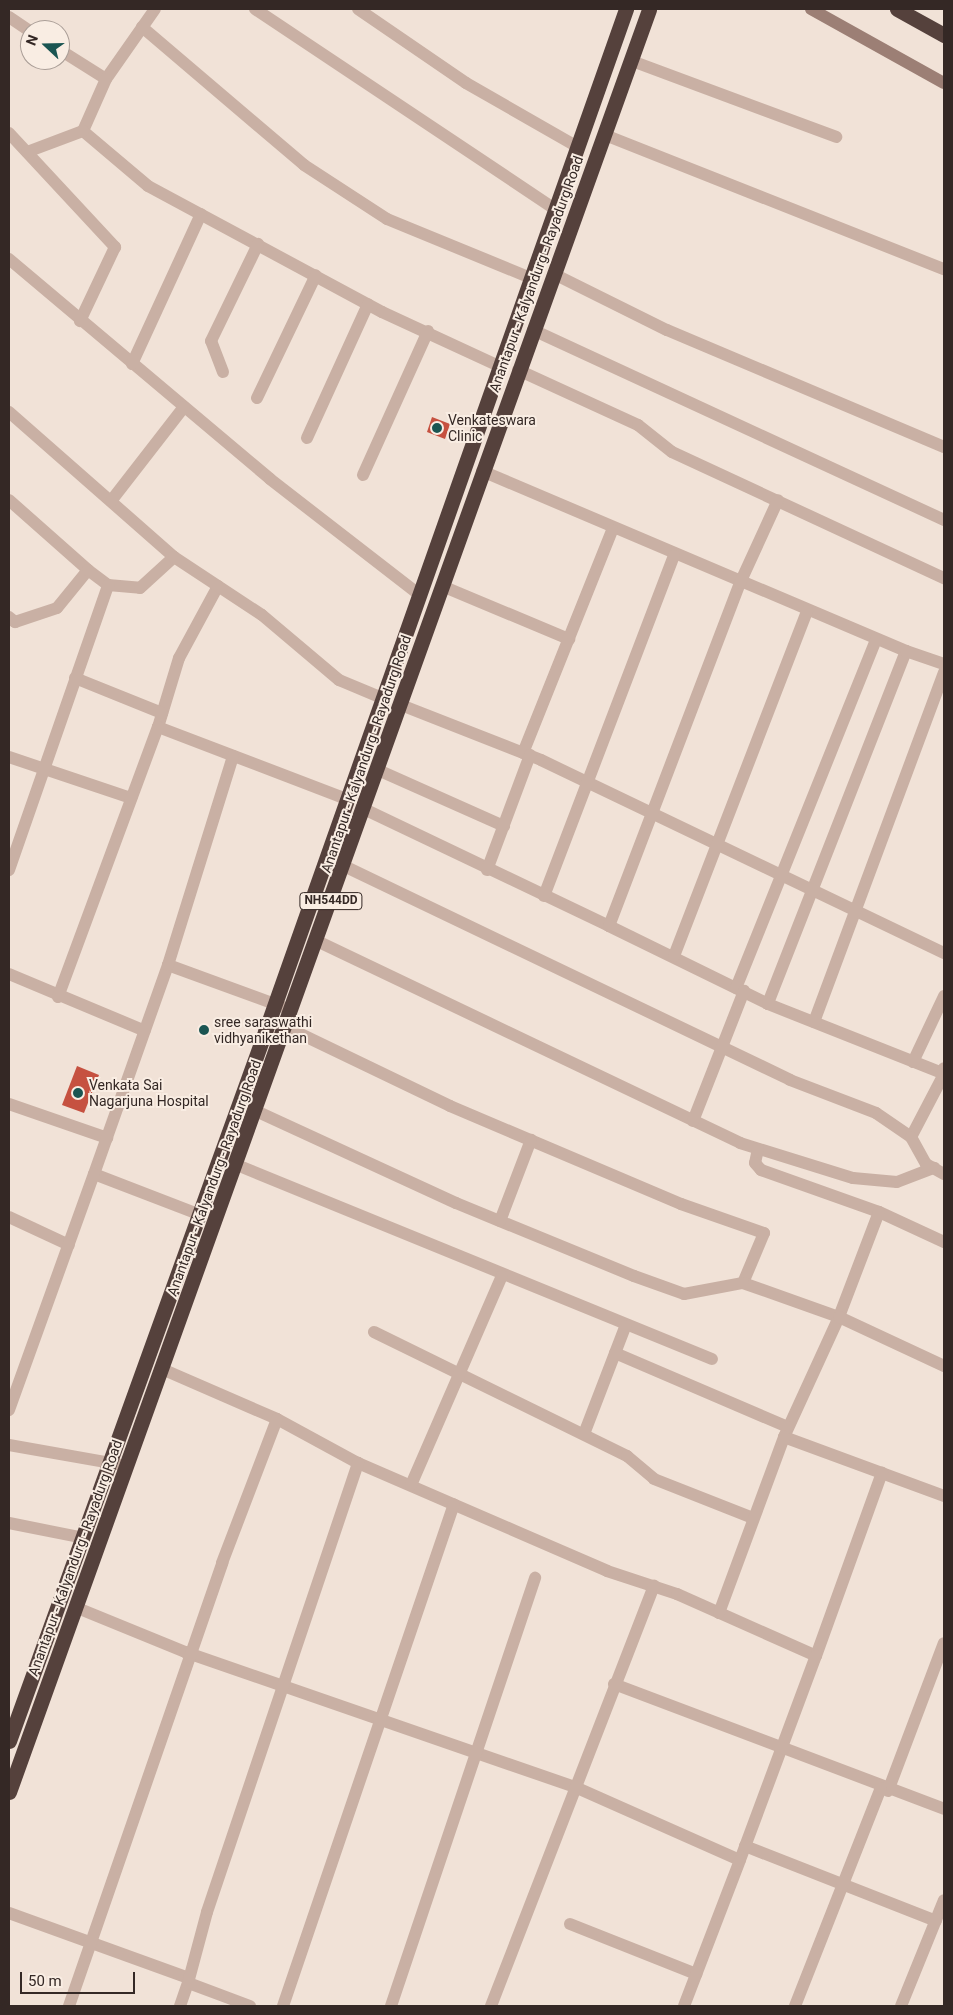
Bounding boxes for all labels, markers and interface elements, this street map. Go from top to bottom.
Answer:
north arrow [20,20,70,70]
text: N [23,33,41,47]
street label: Anantapur - Kalyandurg - Rayadurg Road [485,154,587,394]
place label: Venkateswara Clinic [448,412,536,444]
marker: Venkateswara Clinic [430,421,444,435]
street label: Anantapur - Kalyandurg - Rayadurg Road [317,633,415,875]
road number: NH544DD [298,891,364,910]
place label: sree saraswathi vidhyanikethan [214,1014,312,1046]
marker: sree saraswathi vidhyanikethan [198,1024,210,1036]
street label: Anantapur - Kalyandurg - Rayadurg Road [163,1058,265,1298]
place label: Venkata Sai Nagarjuna Hospital [89,1077,209,1110]
marker: Venkata Sai Nagarjuna Hospital [71,1086,85,1100]
street label: Anantapur - Kalyandurg - Rayadurg Road [24,1438,126,1678]
scale bar [22,1962,138,1994]
text: 50 m [28,1972,62,1990]

